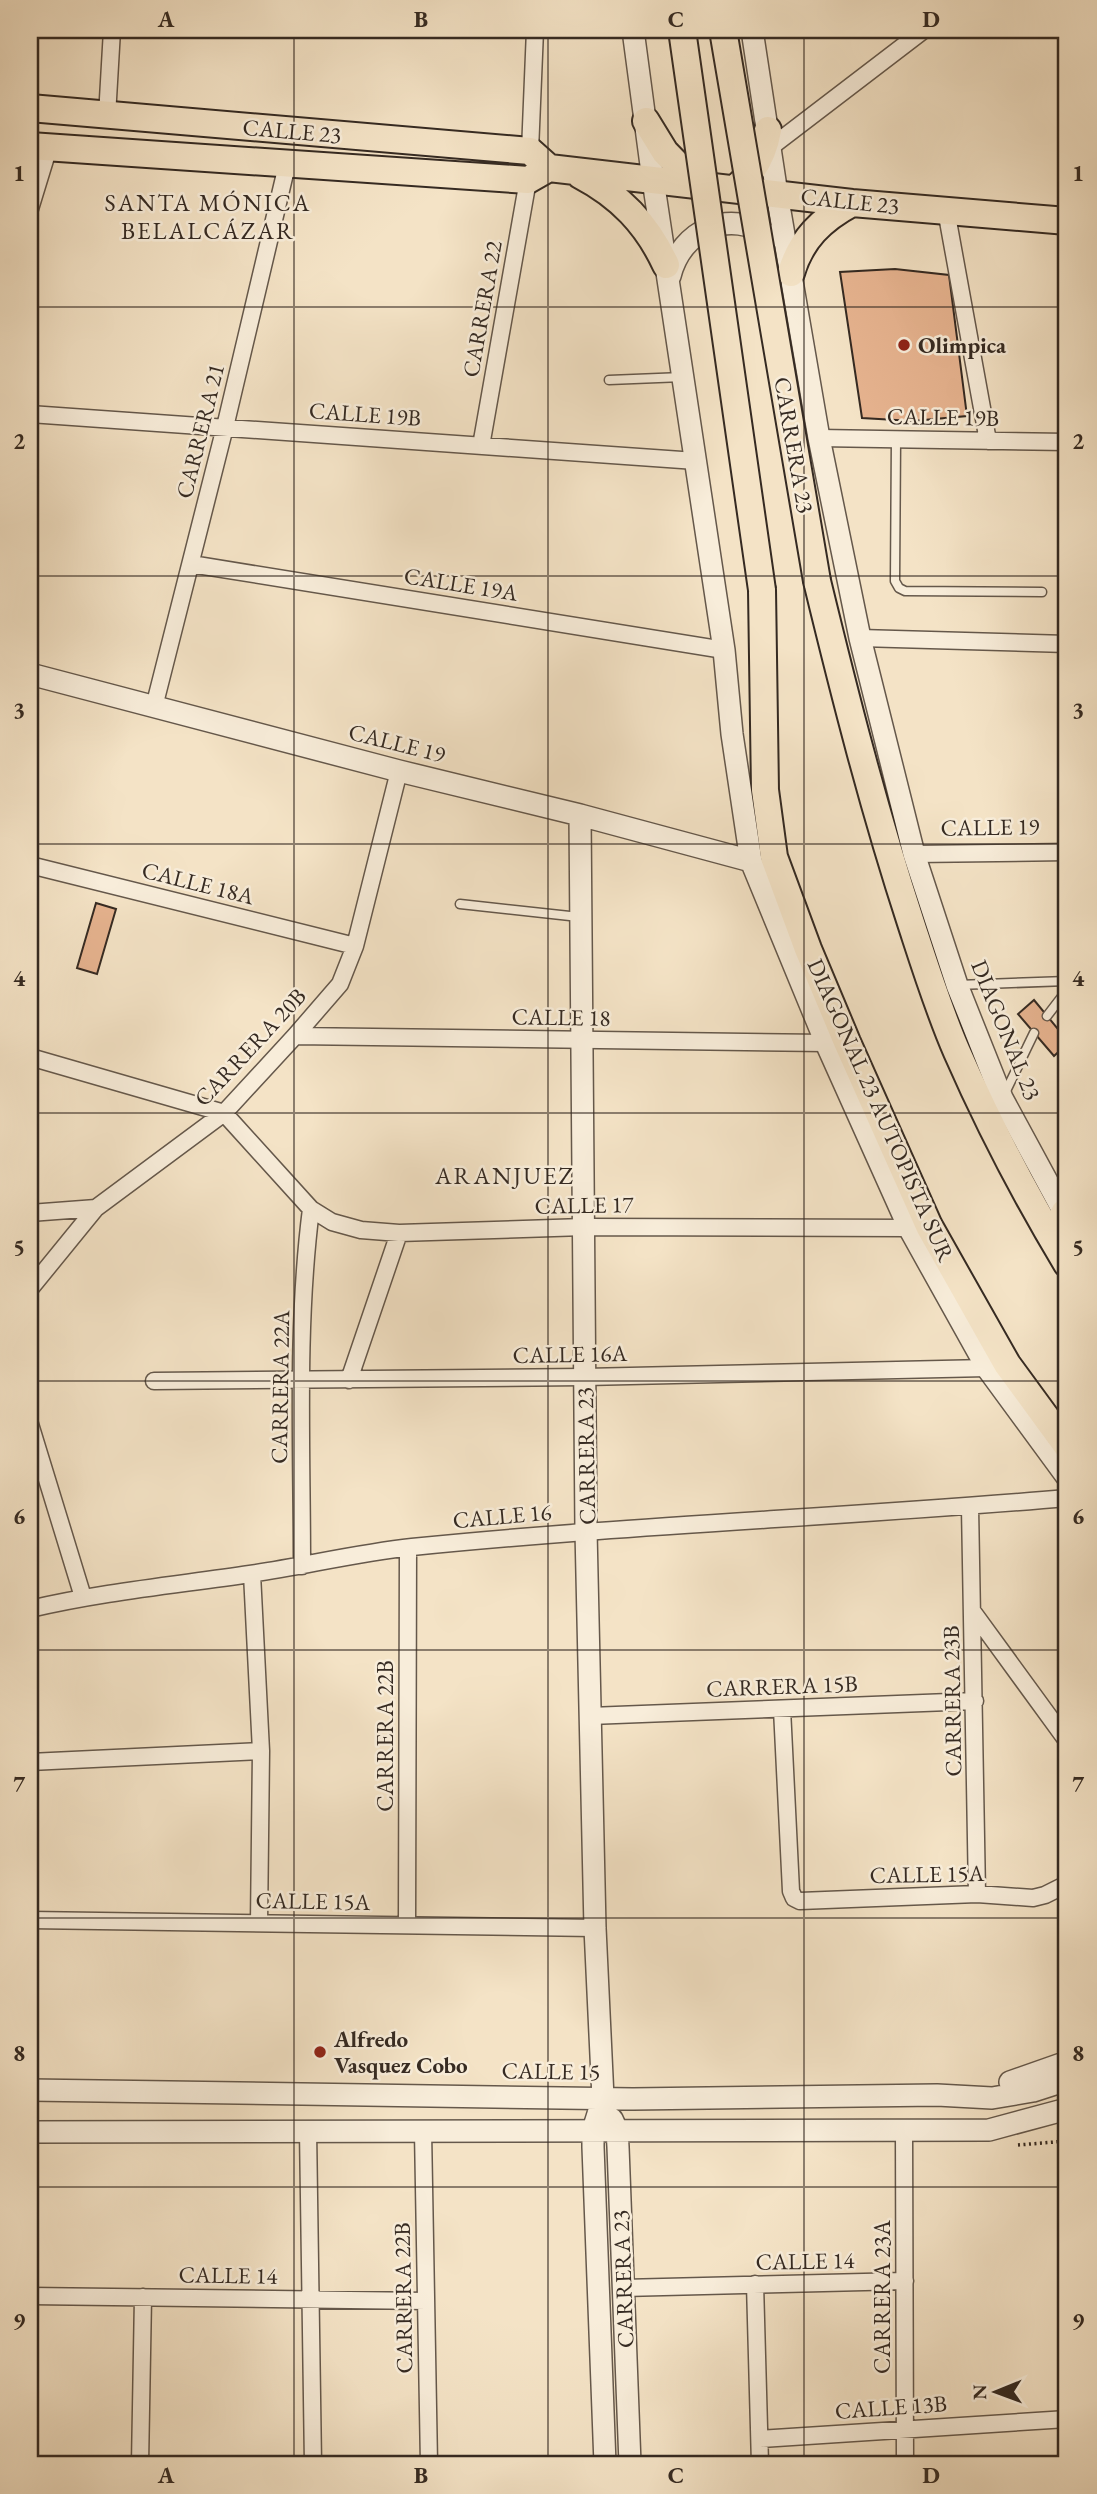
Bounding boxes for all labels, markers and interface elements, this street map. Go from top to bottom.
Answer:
text: A [157,4,175,34]
text: B [414,4,428,34]
text: C [668,4,684,34]
text: D [922,4,940,34]
street label: CALLE 23 [241,112,343,150]
text: 1 [13,158,25,188]
text: 1 [1072,158,1084,188]
street label: CALLE 23 [799,181,901,221]
district label: SANTA MÓNICA BELALCÁZAR [105,187,311,246]
street label: CARRERA 22 [455,238,509,380]
place label: Olimpica [918,330,1007,360]
marker: Olimpica [896,337,912,353]
street label: CARRERA 21 [169,360,231,502]
street label: CARRERA 23 [767,374,821,516]
street label: CALLE 19B [308,395,422,433]
street label: CALLE 19B [887,401,999,433]
text: 2 [13,426,25,456]
text: 2 [1072,426,1084,456]
street label: CALLE 19A [402,560,521,608]
text: 3 [13,695,25,725]
text: 3 [1072,695,1084,725]
street label: CALLE 19 [345,716,449,770]
street label: CALLE 19 [940,811,1040,843]
street label: CALLE 18A [139,855,258,912]
street label: DIAGONAL 23 AUTOPISTA SUR [801,954,962,1267]
street label: DIAGONAL 23 [964,955,1048,1105]
text: 4 [13,963,26,993]
text: 4 [1072,963,1085,993]
street label: CARRERA 20B [187,981,313,1113]
street label: CALLE 18 [511,1001,611,1033]
district label: ARANJUEZ [434,1160,575,1191]
street label: CALLE 17 [534,1189,635,1221]
text: 5 [13,1232,25,1262]
text: 5 [1072,1232,1084,1262]
street label: CARRERA 22A [264,1309,296,1464]
street label: CALLE 16A [512,1338,629,1370]
street label: CARRERA 23 [570,1387,602,1525]
street label: CALLE 16 [451,1497,553,1535]
text: 6 [13,1501,25,1531]
text: 6 [1072,1501,1084,1531]
street label: CARRERA 23B [936,1625,968,1777]
street label: CARRERA 22B [370,1660,400,1812]
street label: CARRERA 15B [706,1668,858,1704]
text: 7 [13,1769,26,1799]
text: 7 [1072,1769,1085,1799]
street label: CALLE 15A [869,1858,986,1890]
street label: CALLE 15A [255,1885,372,1917]
place label: Alfredo Vasquez Cobo [333,2024,468,2080]
text: 8 [13,2038,25,2068]
text: 8 [1072,2038,1084,2068]
marker: Alfredo Vasquez Cobo [312,2044,328,2060]
street label: CALLE 15 [501,2055,601,2087]
street label: CARRERA 23 [606,2210,640,2348]
street label: CARRERA 23A [867,2219,897,2374]
street label: CARRERA 22B [387,2222,419,2374]
street label: CALLE 14 [755,2245,856,2277]
street label: CALLE 14 [178,2259,279,2291]
text: 9 [13,2306,25,2336]
text: 9 [1072,2306,1084,2336]
north arrow [960,2358,1030,2428]
text: N [967,2384,992,2400]
street label: CALLE 13B [834,2388,948,2426]
text: A [157,2460,175,2490]
text: B [414,2460,428,2490]
text: C [668,2460,684,2490]
text: D [922,2460,940,2490]

